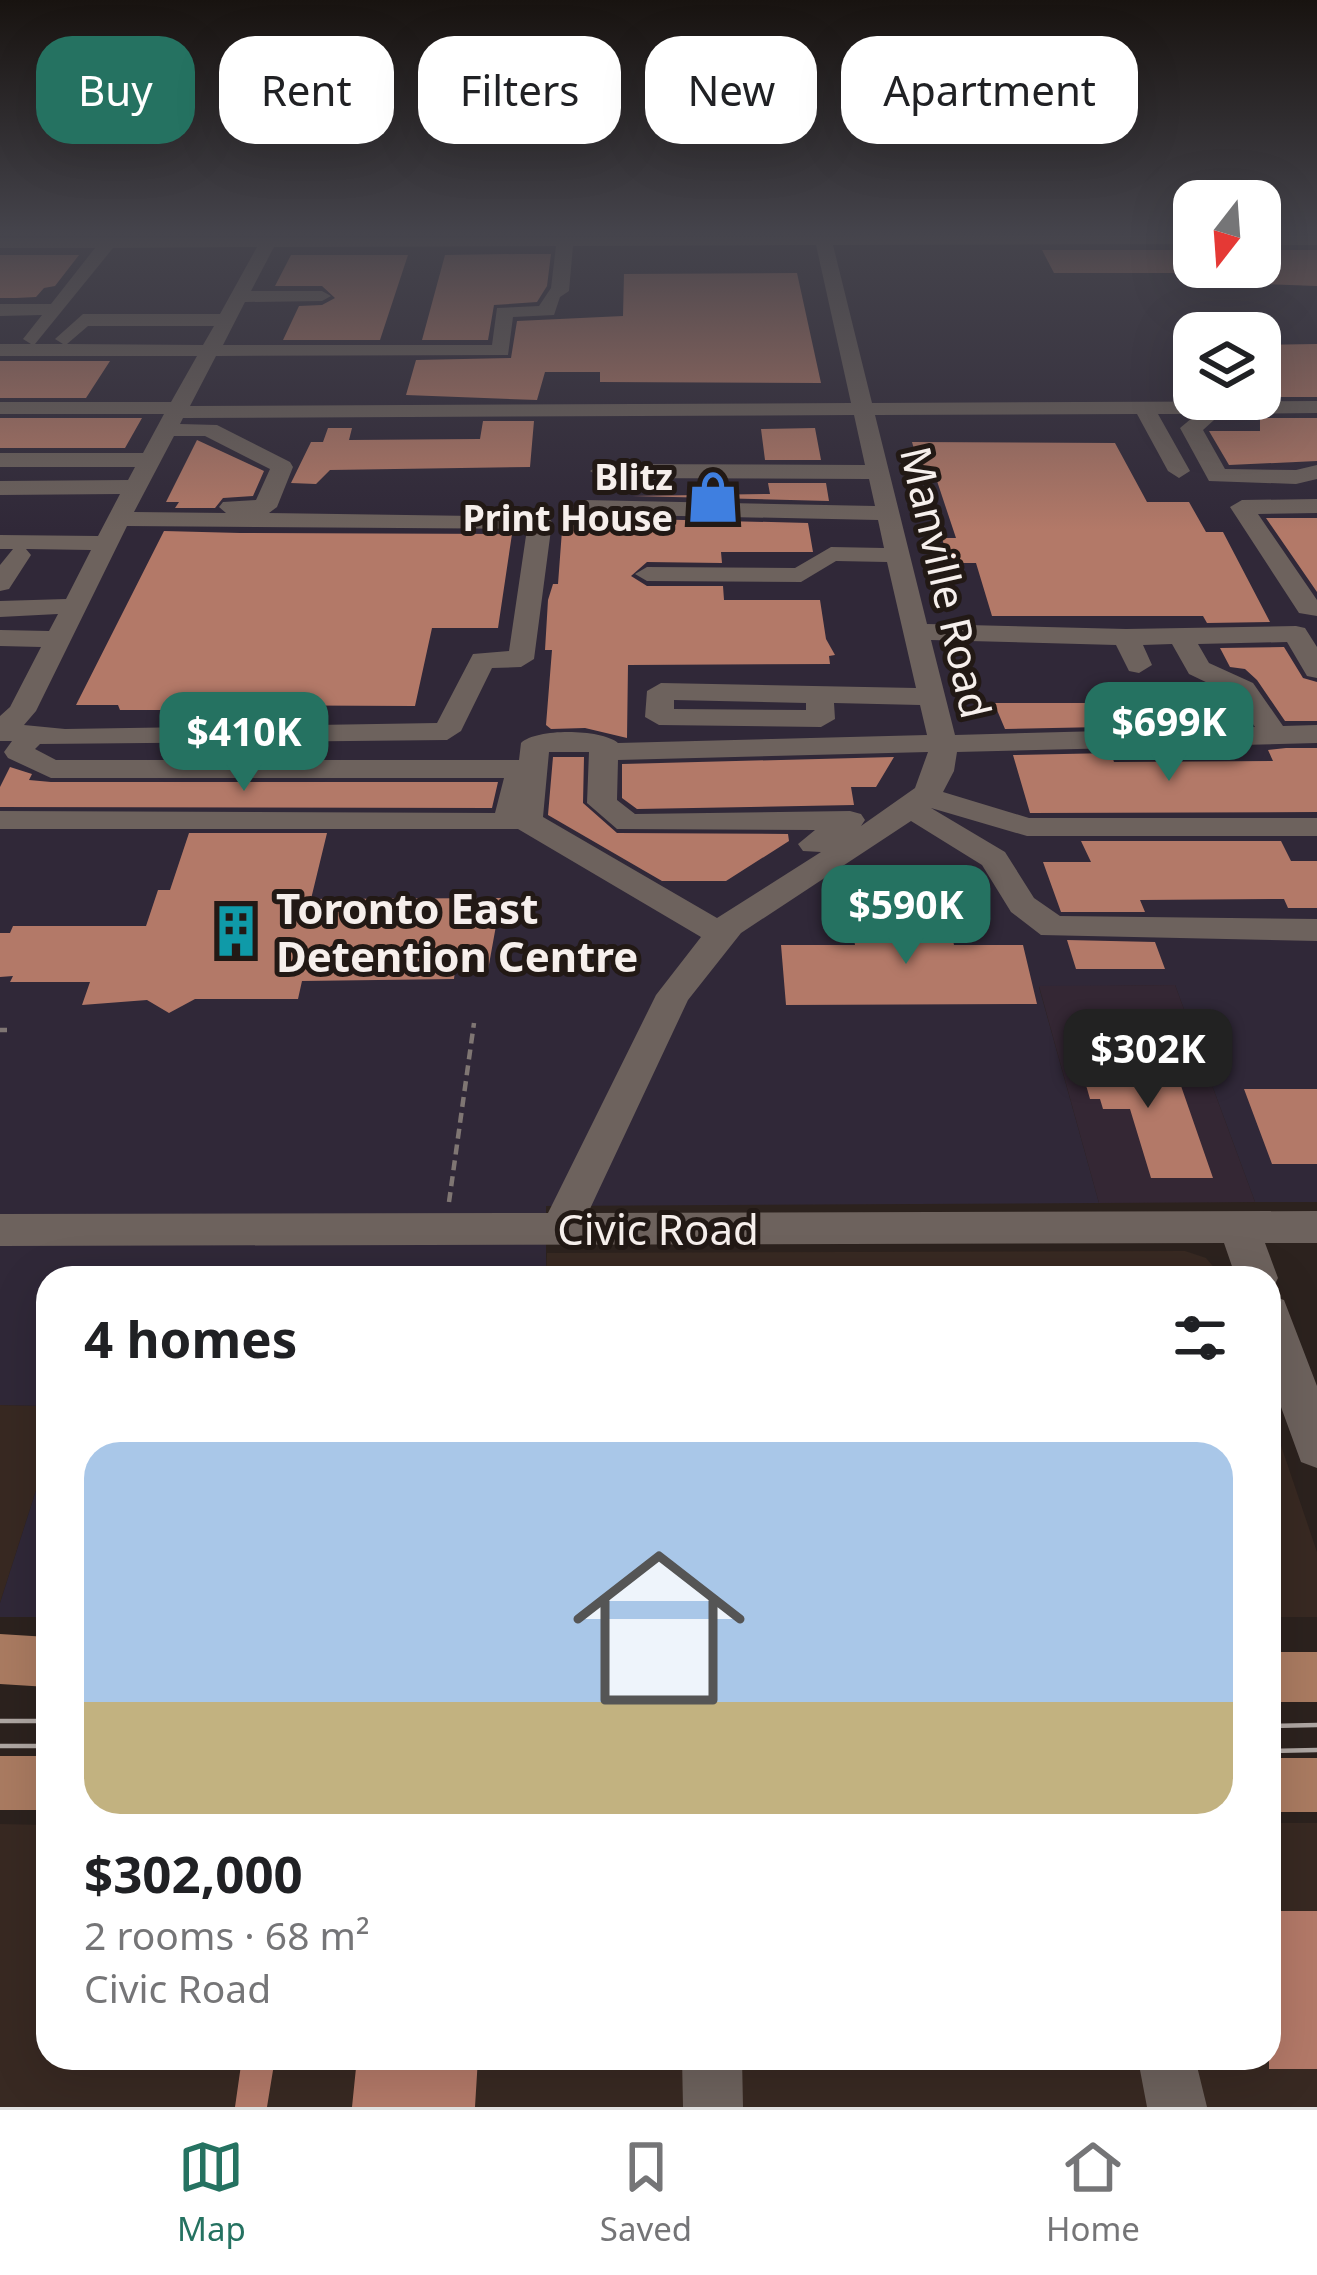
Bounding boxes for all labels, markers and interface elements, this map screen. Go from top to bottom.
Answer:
chip: Buy [36,36,195,144]
chip: Rent [219,36,394,144]
chip: Filters [418,36,621,144]
chip: New [645,36,817,144]
chip: Apartment [841,36,1138,144]
north arrow [1173,180,1281,288]
map controls [1173,180,1281,420]
button: layers [1173,312,1281,420]
street label: Manville Road [888,441,1006,723]
place label: Blitz Print House [462,452,673,542]
shop icon: Blitz Print House [684,468,742,526]
pin: $699K [1085,682,1253,784]
pin: $410K [160,692,328,794]
text: $699K [1111,694,1227,747]
text: $410K [186,704,302,757]
pin: $590K [822,865,990,967]
text: $590K [848,877,964,930]
place label: Toronto East Detention Centre [276,879,638,984]
building icon: Toronto East Detention Centre [207,902,265,960]
pin: $302K [1064,1009,1232,1111]
text: $302K [1090,1021,1206,1074]
street label: Civic Road [557,1200,759,1257]
text: 4 homes [84,1303,297,1373]
icon: filters [1167,1305,1233,1371]
icon: home [551,1520,767,1736]
text: $302,000 [84,1838,303,1908]
text: 2 rooms · 68 m² [84,1908,370,1961]
text: Civic Road [84,1961,271,2014]
tab: Map [177,2134,246,2251]
tab: Saved [600,2134,692,2251]
tab: Home [1046,2134,1140,2251]

